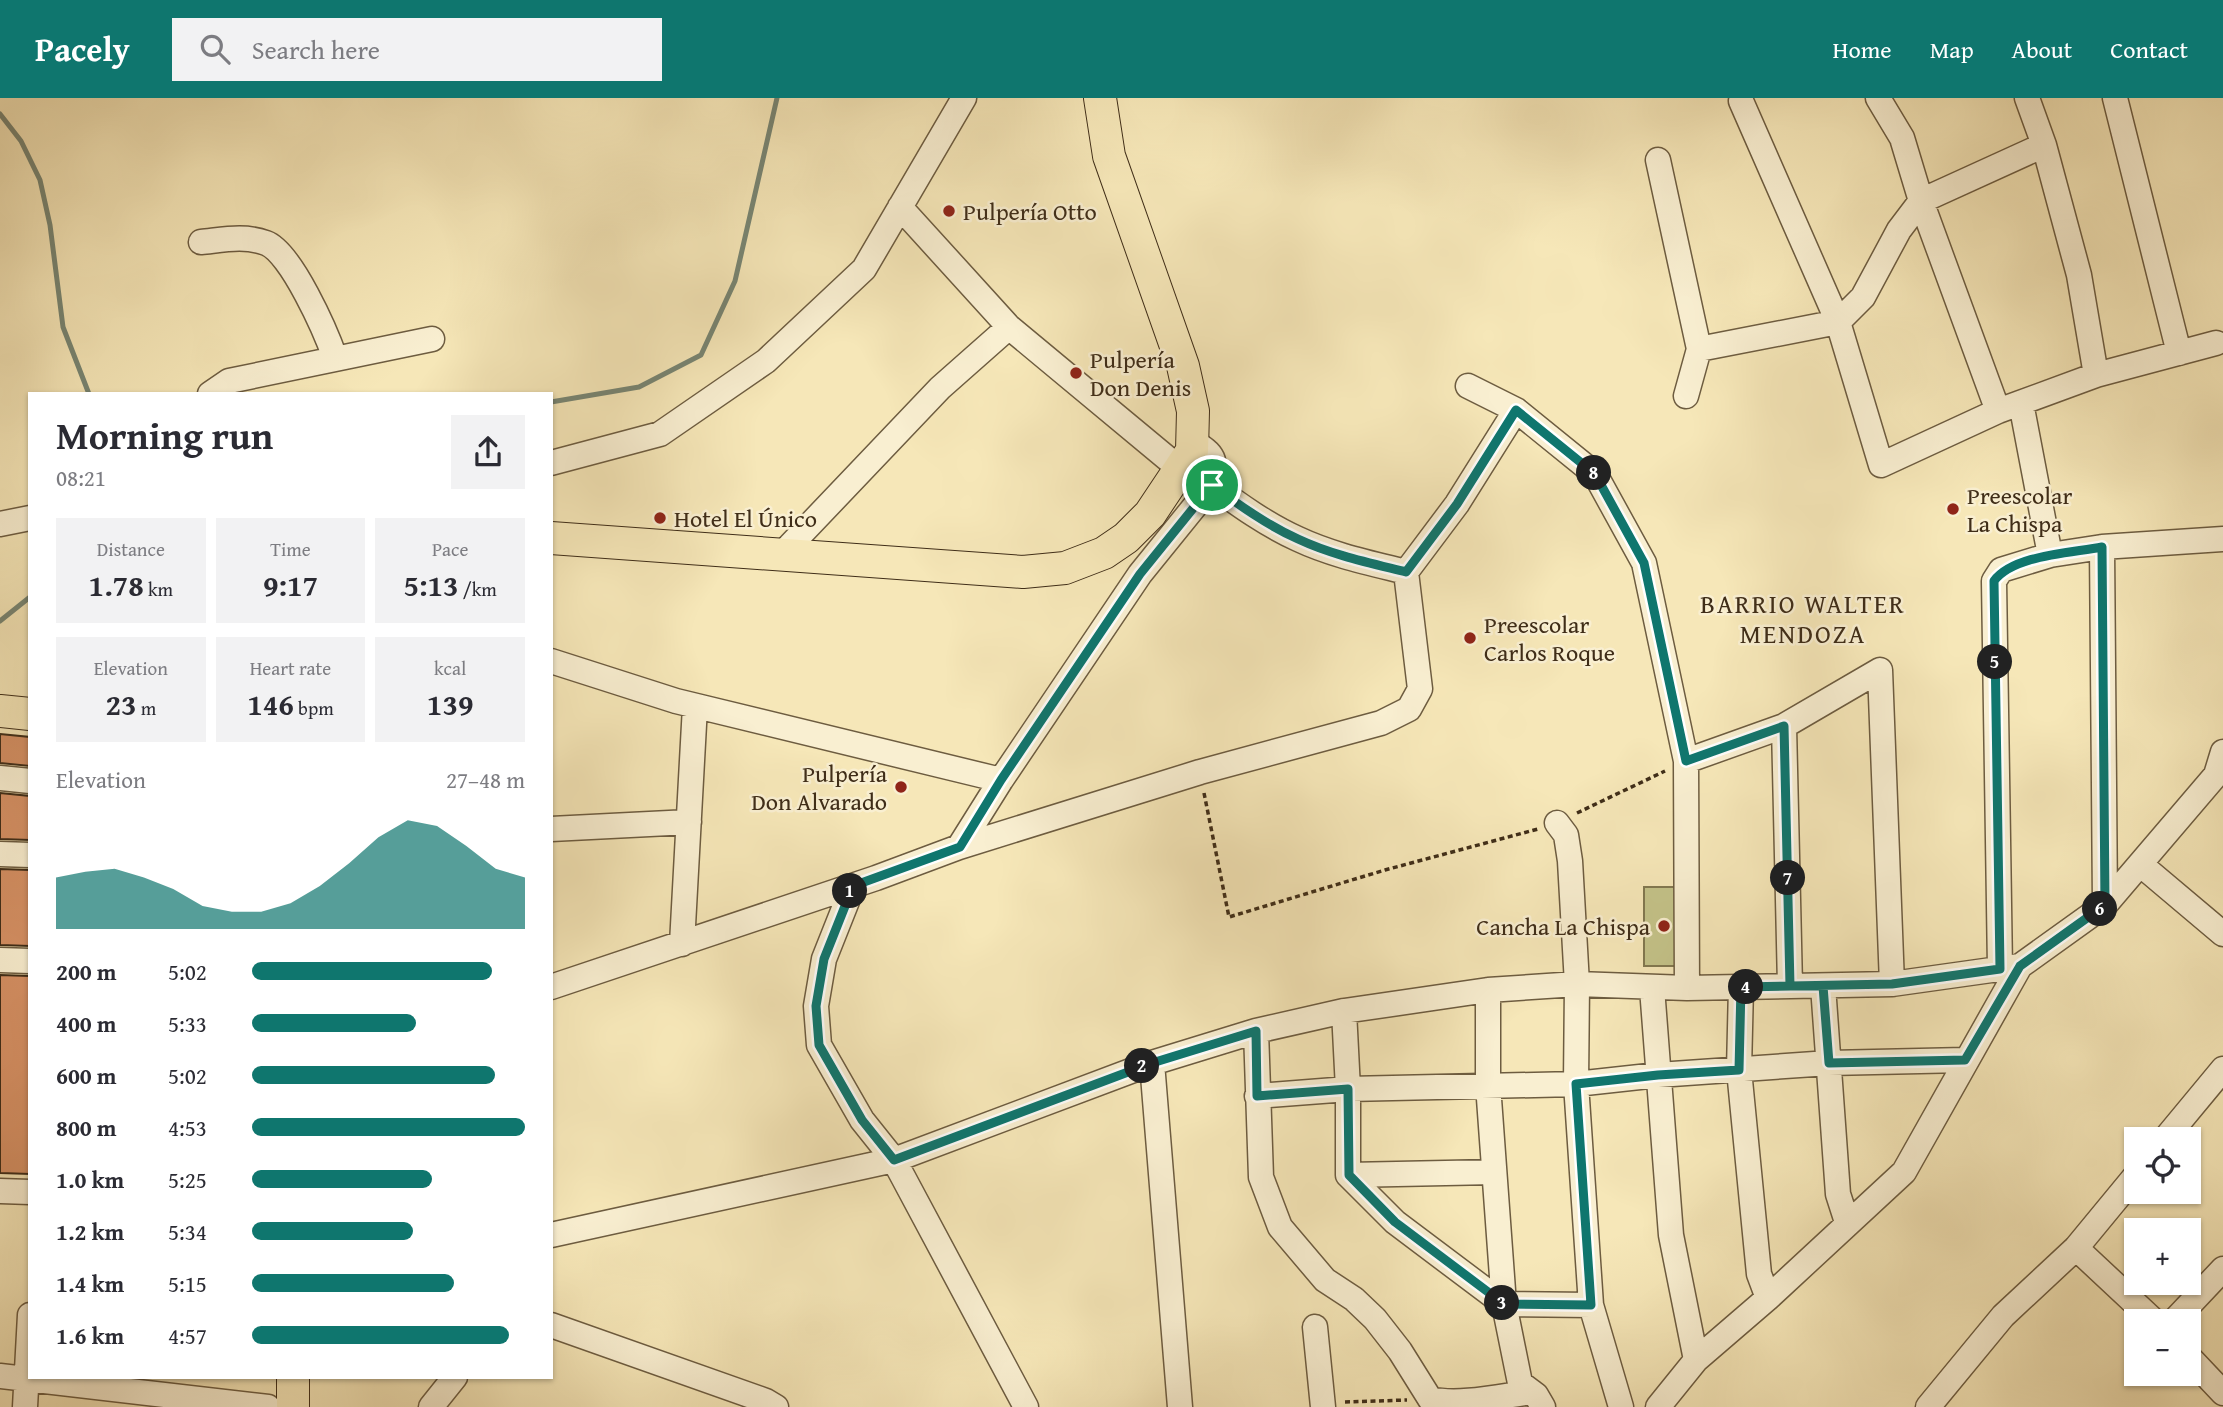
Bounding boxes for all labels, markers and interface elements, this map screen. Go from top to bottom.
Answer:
search box [172,18,662,81]
text: Pacely [35,25,130,73]
icon: search [196,30,234,68]
text: Search here [252,30,380,69]
text: Home [1833,32,1892,67]
text: Map [1930,32,1974,67]
text: About [2012,32,2072,67]
text: Contact [2110,32,2188,67]
place label: Pulpería Otto [963,194,1097,229]
marker: Pulpería Otto [941,203,957,219]
place label: Pulpería Don Denis [1090,342,1191,405]
marker: Pulpería Don Denis [1068,365,1084,381]
text: Morning run [56,407,273,463]
button: share [451,415,525,489]
pin [1182,455,1242,515]
pin: 8 [1576,456,1612,490]
text: 8 [1589,458,1598,486]
text: 08:21 [56,461,106,494]
icon: arrive [1193,466,1231,504]
place label: Preescolar La Chispa [1967,478,2072,541]
place label: Hotel El Único [674,501,817,536]
marker: Preescolar La Chispa [1945,501,1961,517]
marker: Hotel El Único [652,510,668,526]
text: Distance [97,535,165,563]
text: Time [270,535,311,563]
text: Pace [432,535,468,563]
text: 1.78 [89,563,144,607]
text: 9:17 [263,563,318,607]
text: 5:13 [403,563,459,607]
text: km [144,575,173,603]
text: /km [459,575,497,603]
district label: BARRIO WALTER MENDOZA [1700,584,1906,653]
place label: Preescolar Carlos Roque [1484,607,1615,670]
marker: Preescolar Carlos Roque [1462,630,1478,646]
pin: 5 [1978,644,2012,680]
text: 5 [1990,647,1999,675]
text: Elevation [94,654,168,682]
text: Heart rate [250,654,331,682]
text: kcal [434,654,466,682]
text: 23 [105,682,137,726]
text: 146 [247,682,294,726]
text: 139 [427,682,473,726]
text: m [137,694,156,722]
text: bpm [294,694,334,722]
place label: Pulpería Don Alvarado [751,756,888,819]
text: Elevation [56,763,146,796]
text: 27–48 m [446,763,525,796]
marker: Pulpería Don Alvarado [893,779,909,795]
pin: 7 [1770,860,1806,896]
text: 7 [1783,863,1792,891]
pin: 1 [832,874,868,908]
text: 1 [845,876,854,904]
pin: 6 [2082,892,2118,926]
text: 6 [2095,894,2104,922]
place label: Cancha La Chispa [1476,909,1651,944]
marker: Cancha La Chispa [1656,918,1672,934]
text: 200 m [56,955,117,988]
text: 5:02 [168,955,207,988]
pin: 4 [1728,970,1764,1004]
text: 4 [1741,972,1750,1000]
text: 400 m [56,1007,117,1040]
text: 5:33 [168,1007,207,1040]
pin: 2 [1124,1048,1160,1084]
text: 2 [1137,1051,1146,1079]
text: 600 m [56,1059,117,1092]
text: 5:02 [168,1059,207,1092]
text: 800 m [56,1111,117,1144]
text: 4:53 [168,1111,207,1144]
map controls [2124,1127,2201,1386]
button: locate [2124,1127,2201,1204]
text: 1.0 km [56,1163,124,1196]
text: 5:25 [168,1163,207,1196]
text: 1.2 km [56,1215,124,1248]
text: 5:34 [168,1215,207,1248]
button: + [2124,1218,2201,1295]
text: 1.4 km [56,1267,124,1300]
text: 5:15 [168,1267,207,1300]
pin: 3 [1484,1286,1520,1320]
text: 3 [1497,1288,1506,1316]
button: − [2124,1309,2201,1386]
text: 1.6 km [56,1319,124,1352]
text: 4:57 [168,1319,207,1352]

